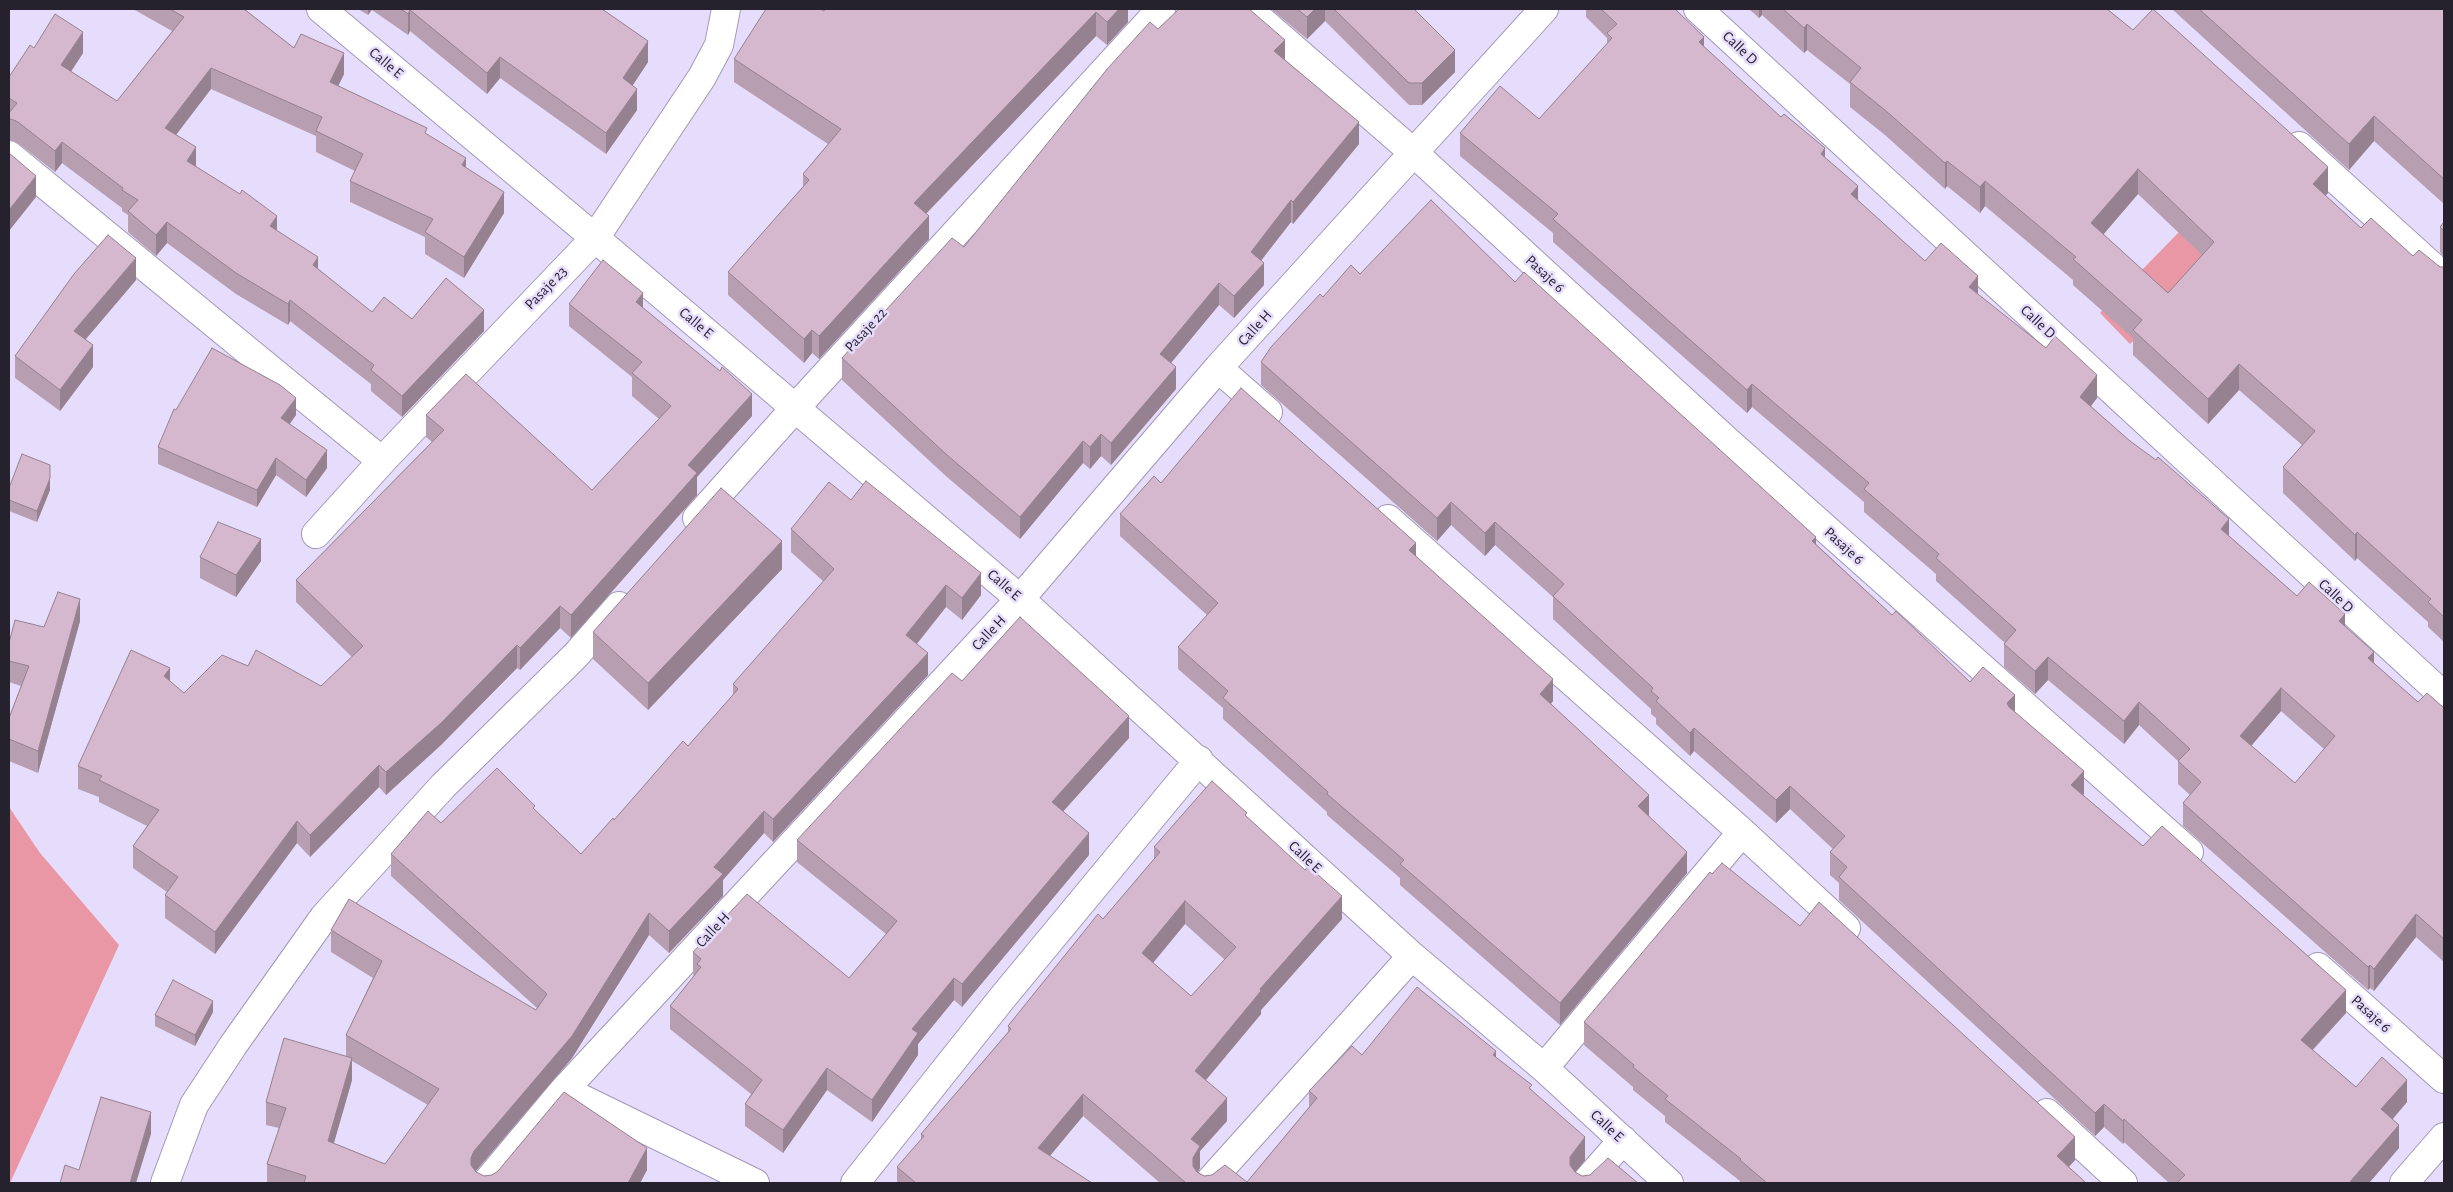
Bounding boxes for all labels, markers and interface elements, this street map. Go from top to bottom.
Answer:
street label: Calle D [1719,27,1761,69]
street label: Calle E [365,44,407,82]
street label: Pasaje 6 [1522,251,1568,297]
street label: Pasaje 23 [521,263,571,313]
street label: Calle D [2017,301,2059,343]
street label: Calle E [675,304,717,342]
street label: Pasaje 22 [841,304,891,356]
street label: Calle H [1234,306,1276,350]
street label: Pasaje 6 [1820,524,1868,568]
street label: Calle E [983,565,1025,605]
street label: Calle D [2315,575,2357,617]
street label: Calle H [968,612,1010,654]
street label: Calle E [1285,837,1325,877]
street label: Calle H [692,909,734,951]
street label: Pasaje 6 [2347,992,2395,1036]
street label: Calle E [1587,1106,1627,1146]

